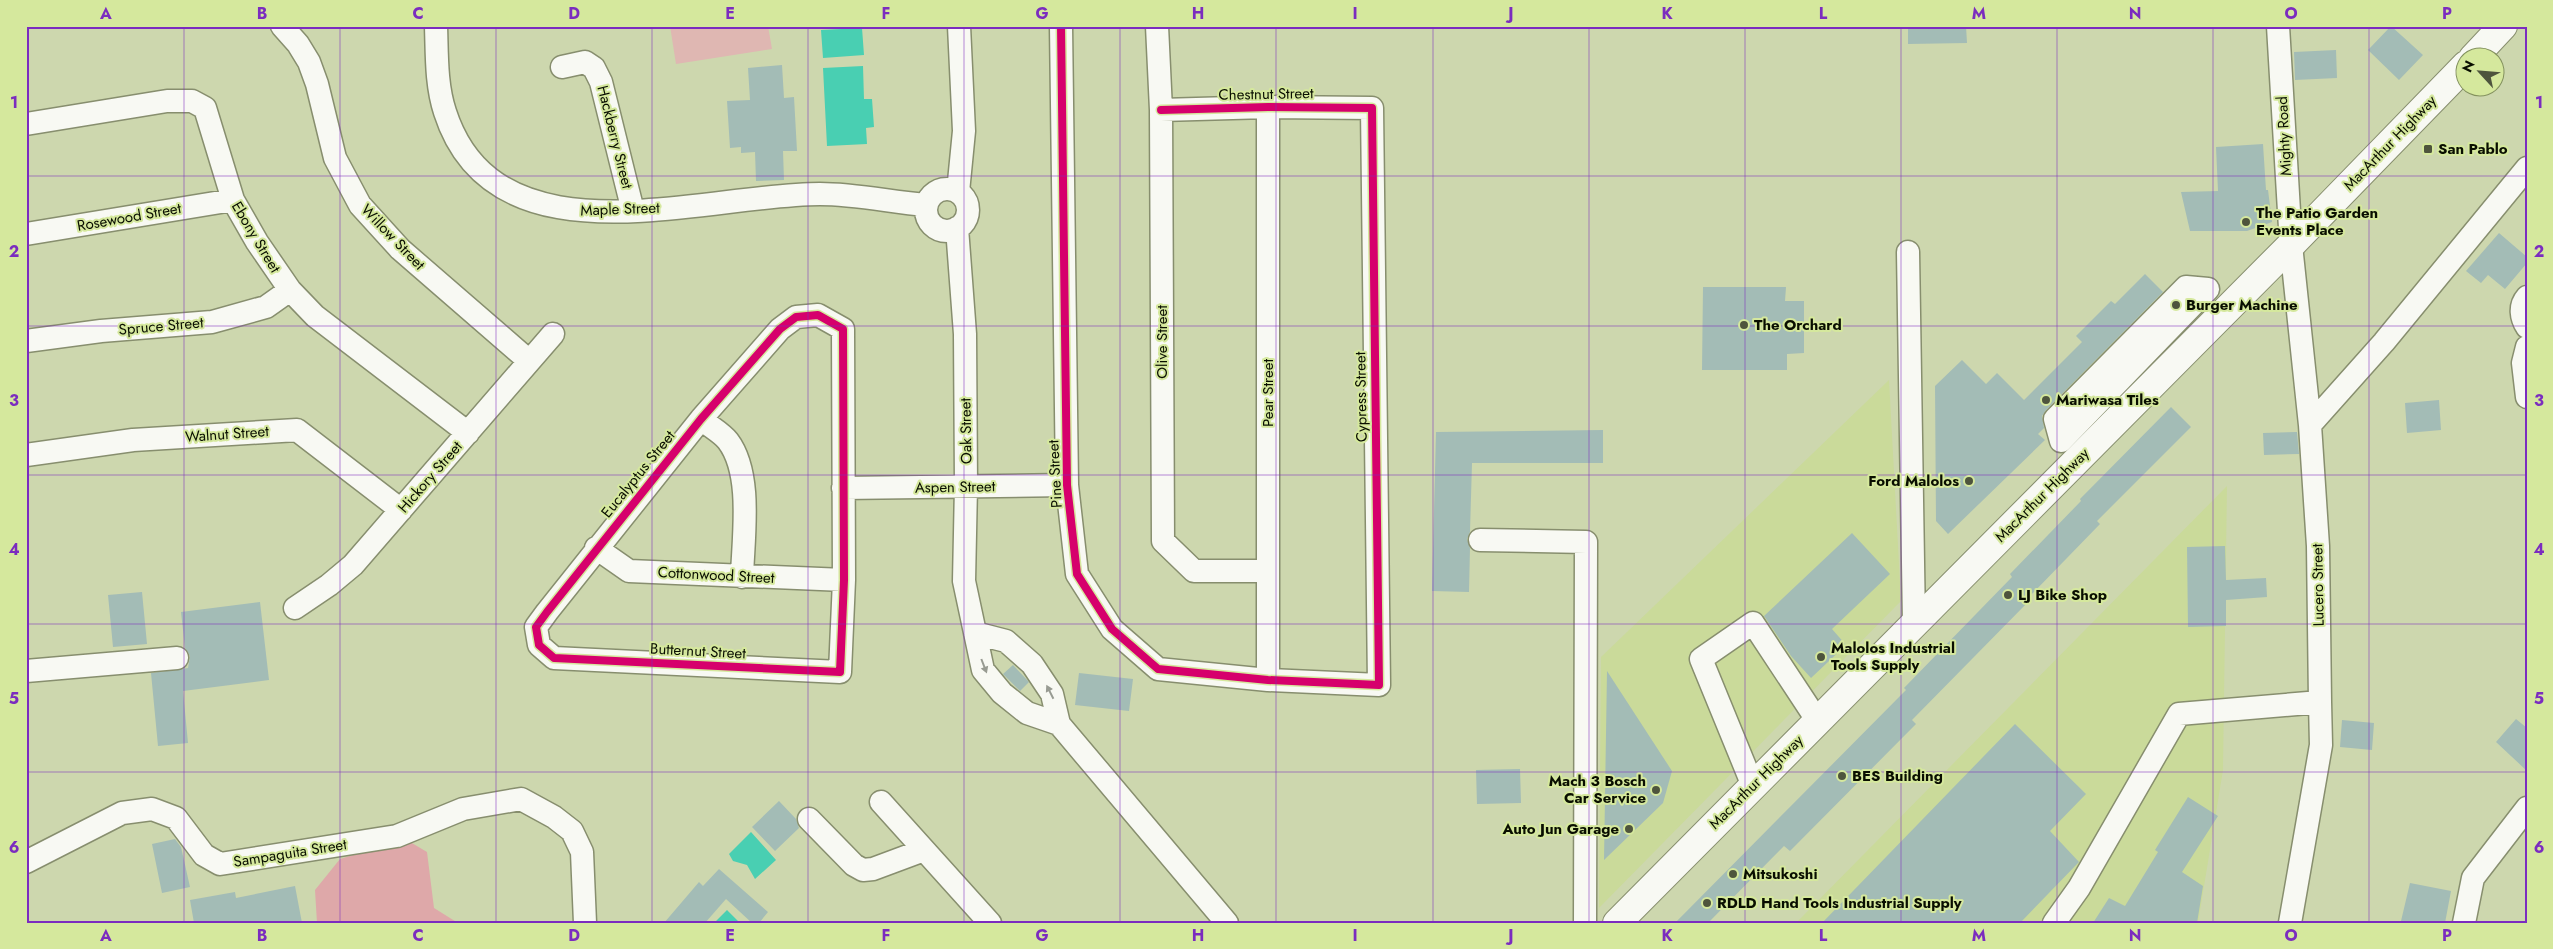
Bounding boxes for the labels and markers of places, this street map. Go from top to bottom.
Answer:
place label: San Pablo [2438,138,2508,160]
marker: San Pablo [2422,143,2434,155]
place label: The Patio Garden Events Place [2256,202,2378,241]
marker: The Patio Garden Events Place [2240,216,2252,228]
place label: Burger Machine [2186,294,2298,316]
marker: Burger Machine [2170,299,2182,311]
place label: The Orchard [1754,314,1842,336]
marker: The Orchard [1738,319,1750,331]
place label: Mariwasa Tiles [2056,389,2159,411]
marker: Mariwasa Tiles [2040,394,2052,406]
place label: Ford Malolos [1868,470,1959,492]
marker: Ford Malolos [1963,475,1975,487]
place label: LJ Bike Shop [2018,584,2107,606]
marker: LJ Bike Shop [2002,589,2014,601]
place label: Malolos Industrial Tools Supply [1831,637,1955,676]
marker: Malolos Industrial Tools Supply [1815,651,1827,663]
place label: BES Building [1852,765,1943,787]
place label: Mach 3 Bosch Car Service [1549,770,1646,809]
marker: BES Building [1836,770,1848,782]
marker: Mach 3 Bosch Car Service [1650,784,1662,796]
place label: Auto Jun Garage [1502,818,1619,840]
marker: Auto Jun Garage [1623,823,1635,835]
place label: Mitsukoshi [1743,863,1818,885]
marker: Mitsukoshi [1727,868,1739,880]
place label: RDLD Hand Tools Industrial Supply [1717,892,1962,914]
marker: RDLD Hand Tools Industrial Supply [1701,897,1713,909]

